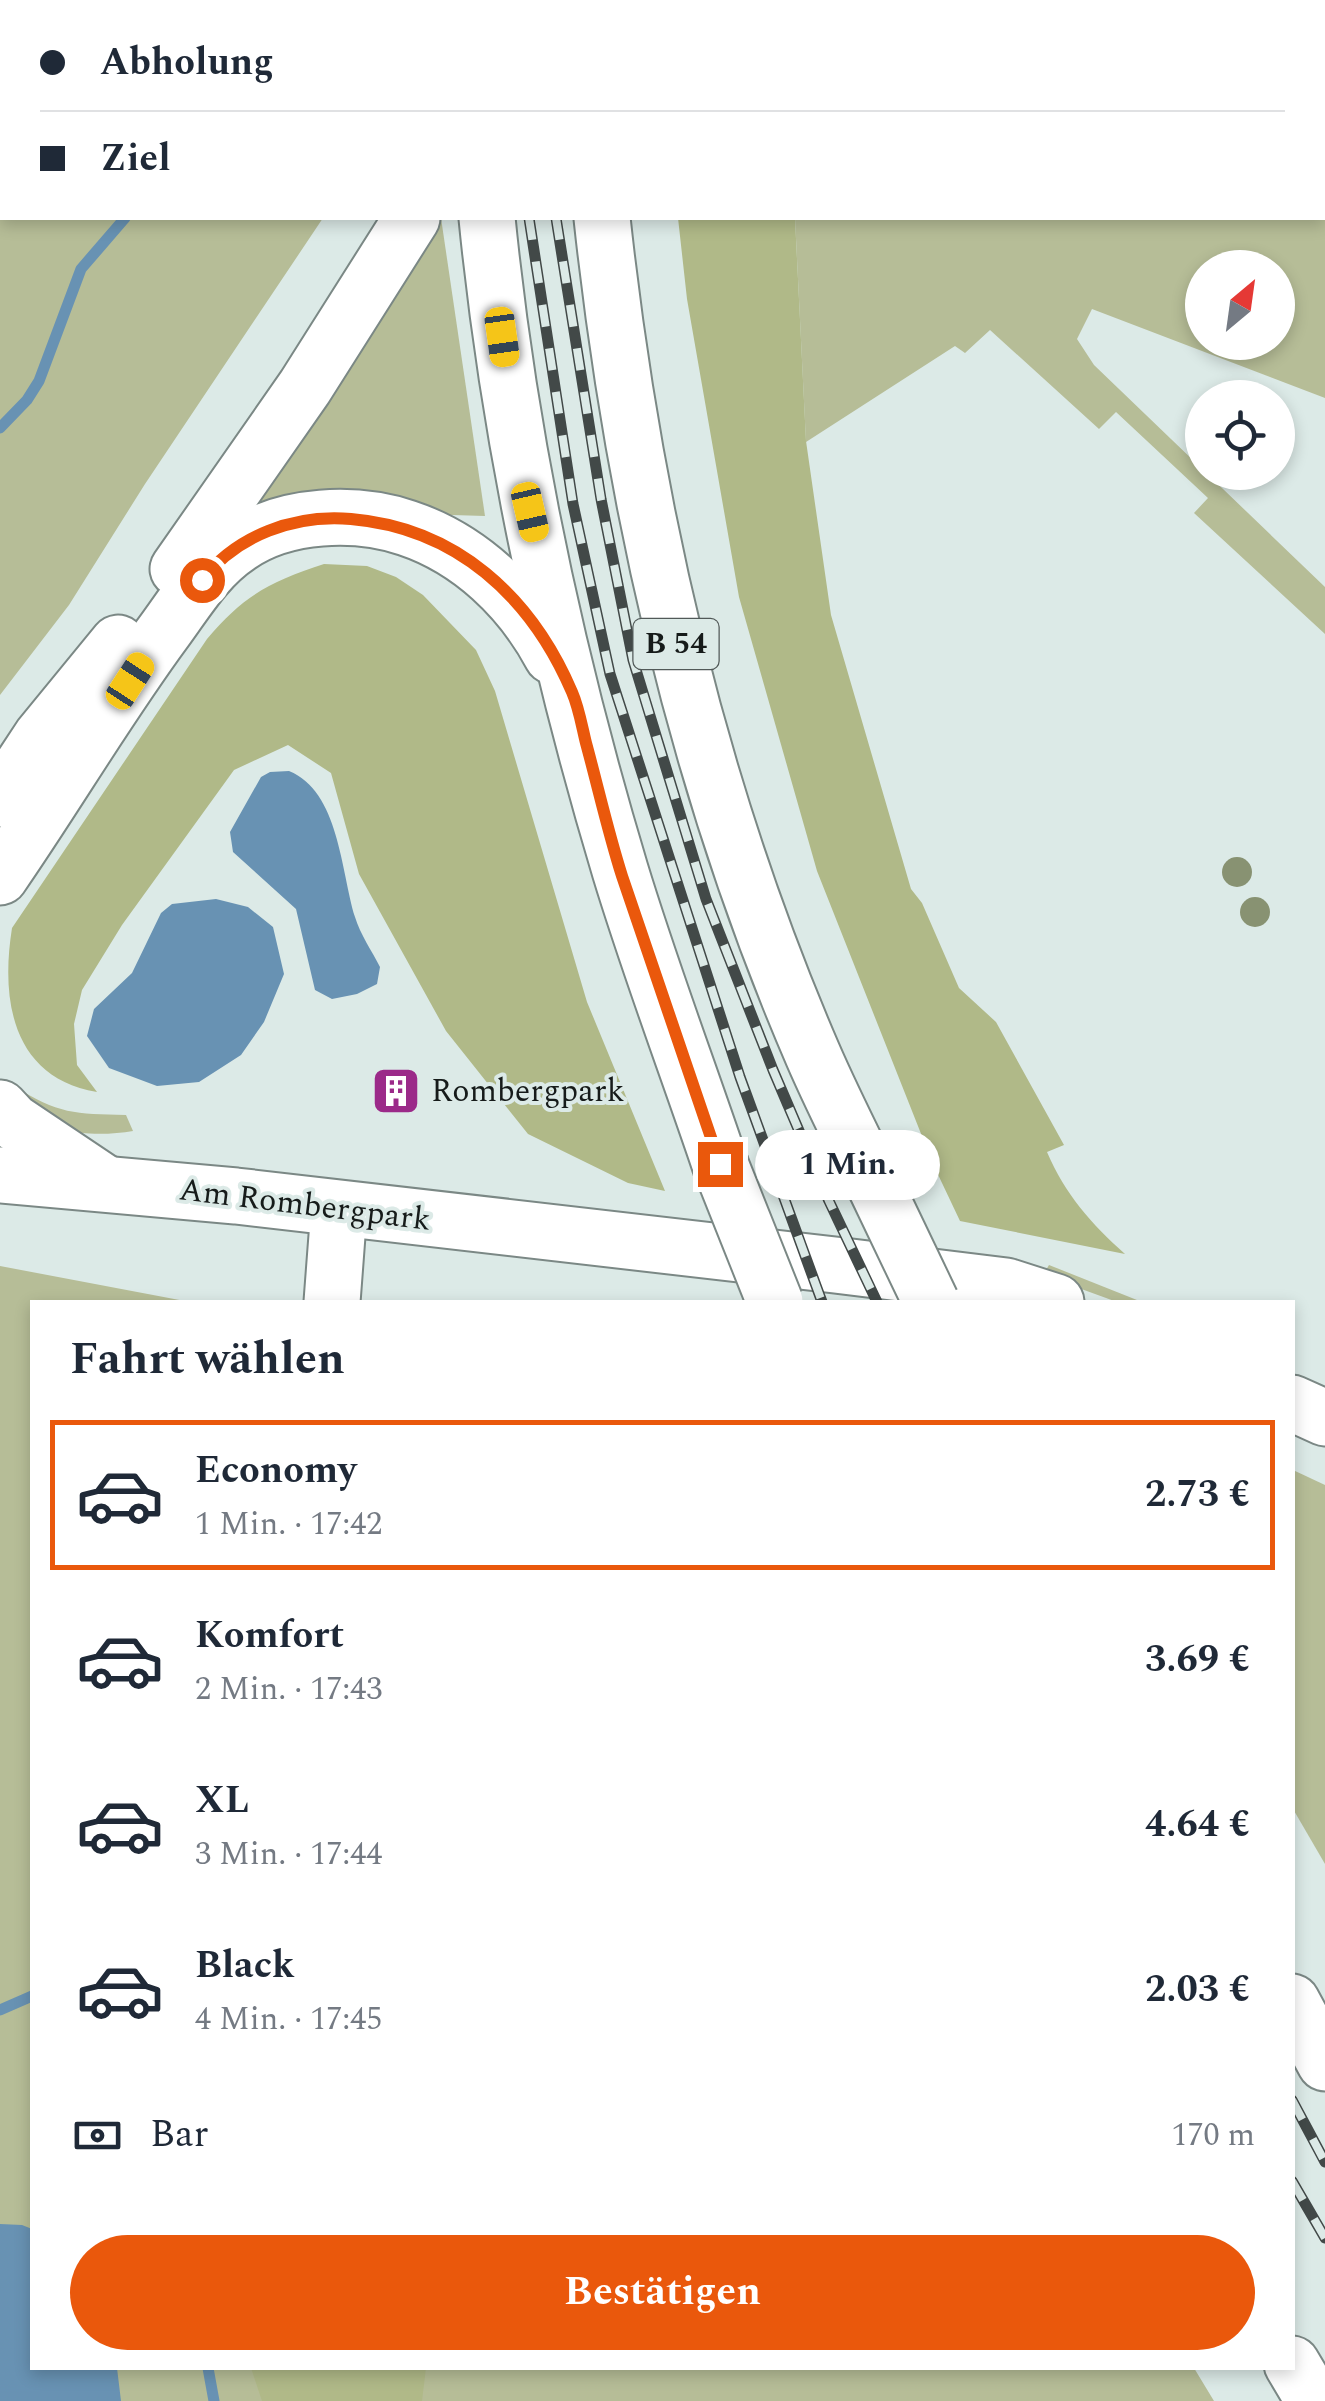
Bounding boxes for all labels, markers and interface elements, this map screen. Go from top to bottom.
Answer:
text: Abholung [100,34,274,92]
text: Ziel [100,130,171,188]
north arrow [1185,250,1295,360]
map controls [1185,250,1295,490]
car [483,305,521,369]
button: locate [1185,380,1295,490]
car [509,479,551,545]
route start [180,558,225,603]
road number: B 54 [634,619,718,669]
car [101,648,159,714]
building icon: Rombergpark [370,1065,422,1117]
place label: Rombergpark [431,1067,625,1116]
callout: 1 Min. [755,1129,940,1199]
text: 1 Min. [799,1140,896,1189]
route end [698,1142,743,1187]
street label: Am Rombergpark [176,1165,434,1245]
text: Fahrt wählen [70,1325,345,1394]
text: Economy [195,1442,356,1500]
icon: car [75,1450,165,1540]
text: 2.73 € [1145,1466,1250,1524]
text: 1 Min. · 17:42 [195,1500,382,1549]
text: Komfort [195,1607,344,1665]
icon: car [75,1615,165,1705]
text: 3.69 € [1145,1631,1250,1689]
text: 2 Min. · 17:43 [195,1665,382,1714]
text: XL [195,1772,249,1830]
icon: car [75,1780,165,1870]
text: 4.64 € [1145,1796,1250,1854]
text: 3 Min. · 17:44 [195,1830,382,1879]
text: Black [195,1937,295,1995]
icon: car [75,1945,165,2035]
text: 2.03 € [1145,1961,1250,2019]
text: 4 Min. · 17:45 [195,1995,382,2044]
text: Bar [150,2106,209,2164]
icon: cash [70,2108,125,2163]
text: 170 m [1171,2111,1255,2160]
button: Bestätigen [70,2235,1255,2350]

